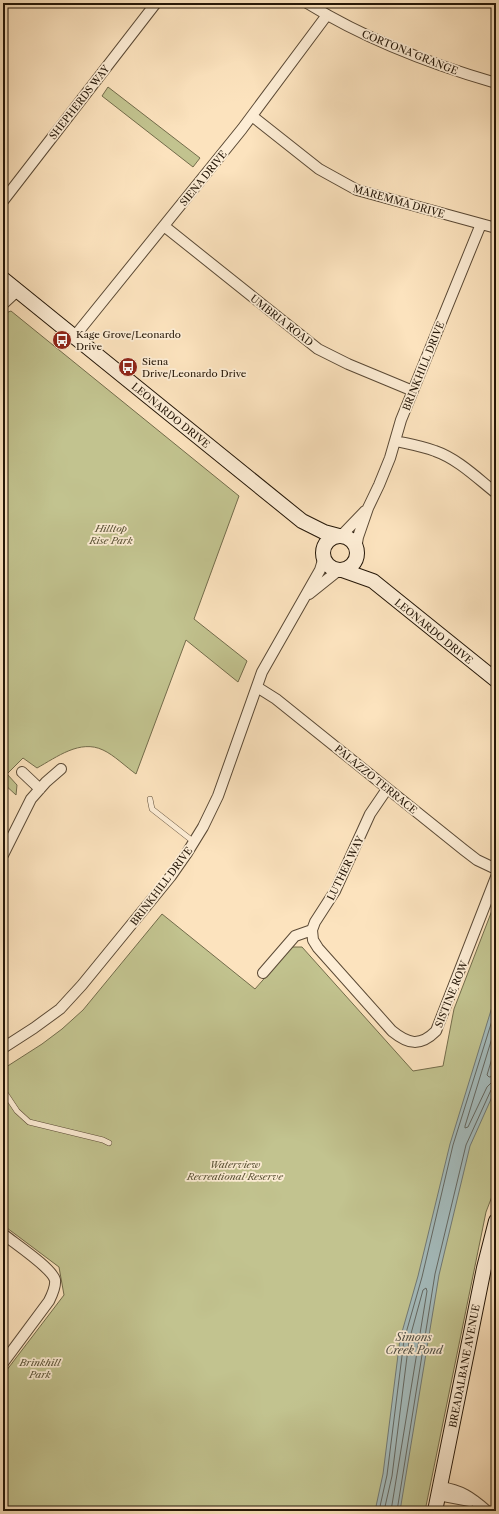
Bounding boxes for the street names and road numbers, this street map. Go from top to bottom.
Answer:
street label: CORTONA GRANGE [360,27,460,78]
street label: SHEPHERDS WAY [46,62,113,142]
street label: SIENA DRIVE [177,148,230,209]
street label: MAREMMA DRIVE [352,182,446,221]
street label: UMBRIA ROAD [248,292,316,349]
street label: BRINKHILL DRIVE [400,320,447,413]
street label: LEONARDO DRIVE [129,380,212,451]
street label: LEONARDO DRIVE [392,596,475,667]
street label: PALAZZO TERRACE [332,742,420,817]
street label: LUTHER WAY [324,833,367,903]
street label: BRINKHILL DRIVE [128,844,195,928]
street label: SISTINE ROW [432,958,471,1030]
street label: BREADALBANE AVENUE [446,1303,483,1429]

